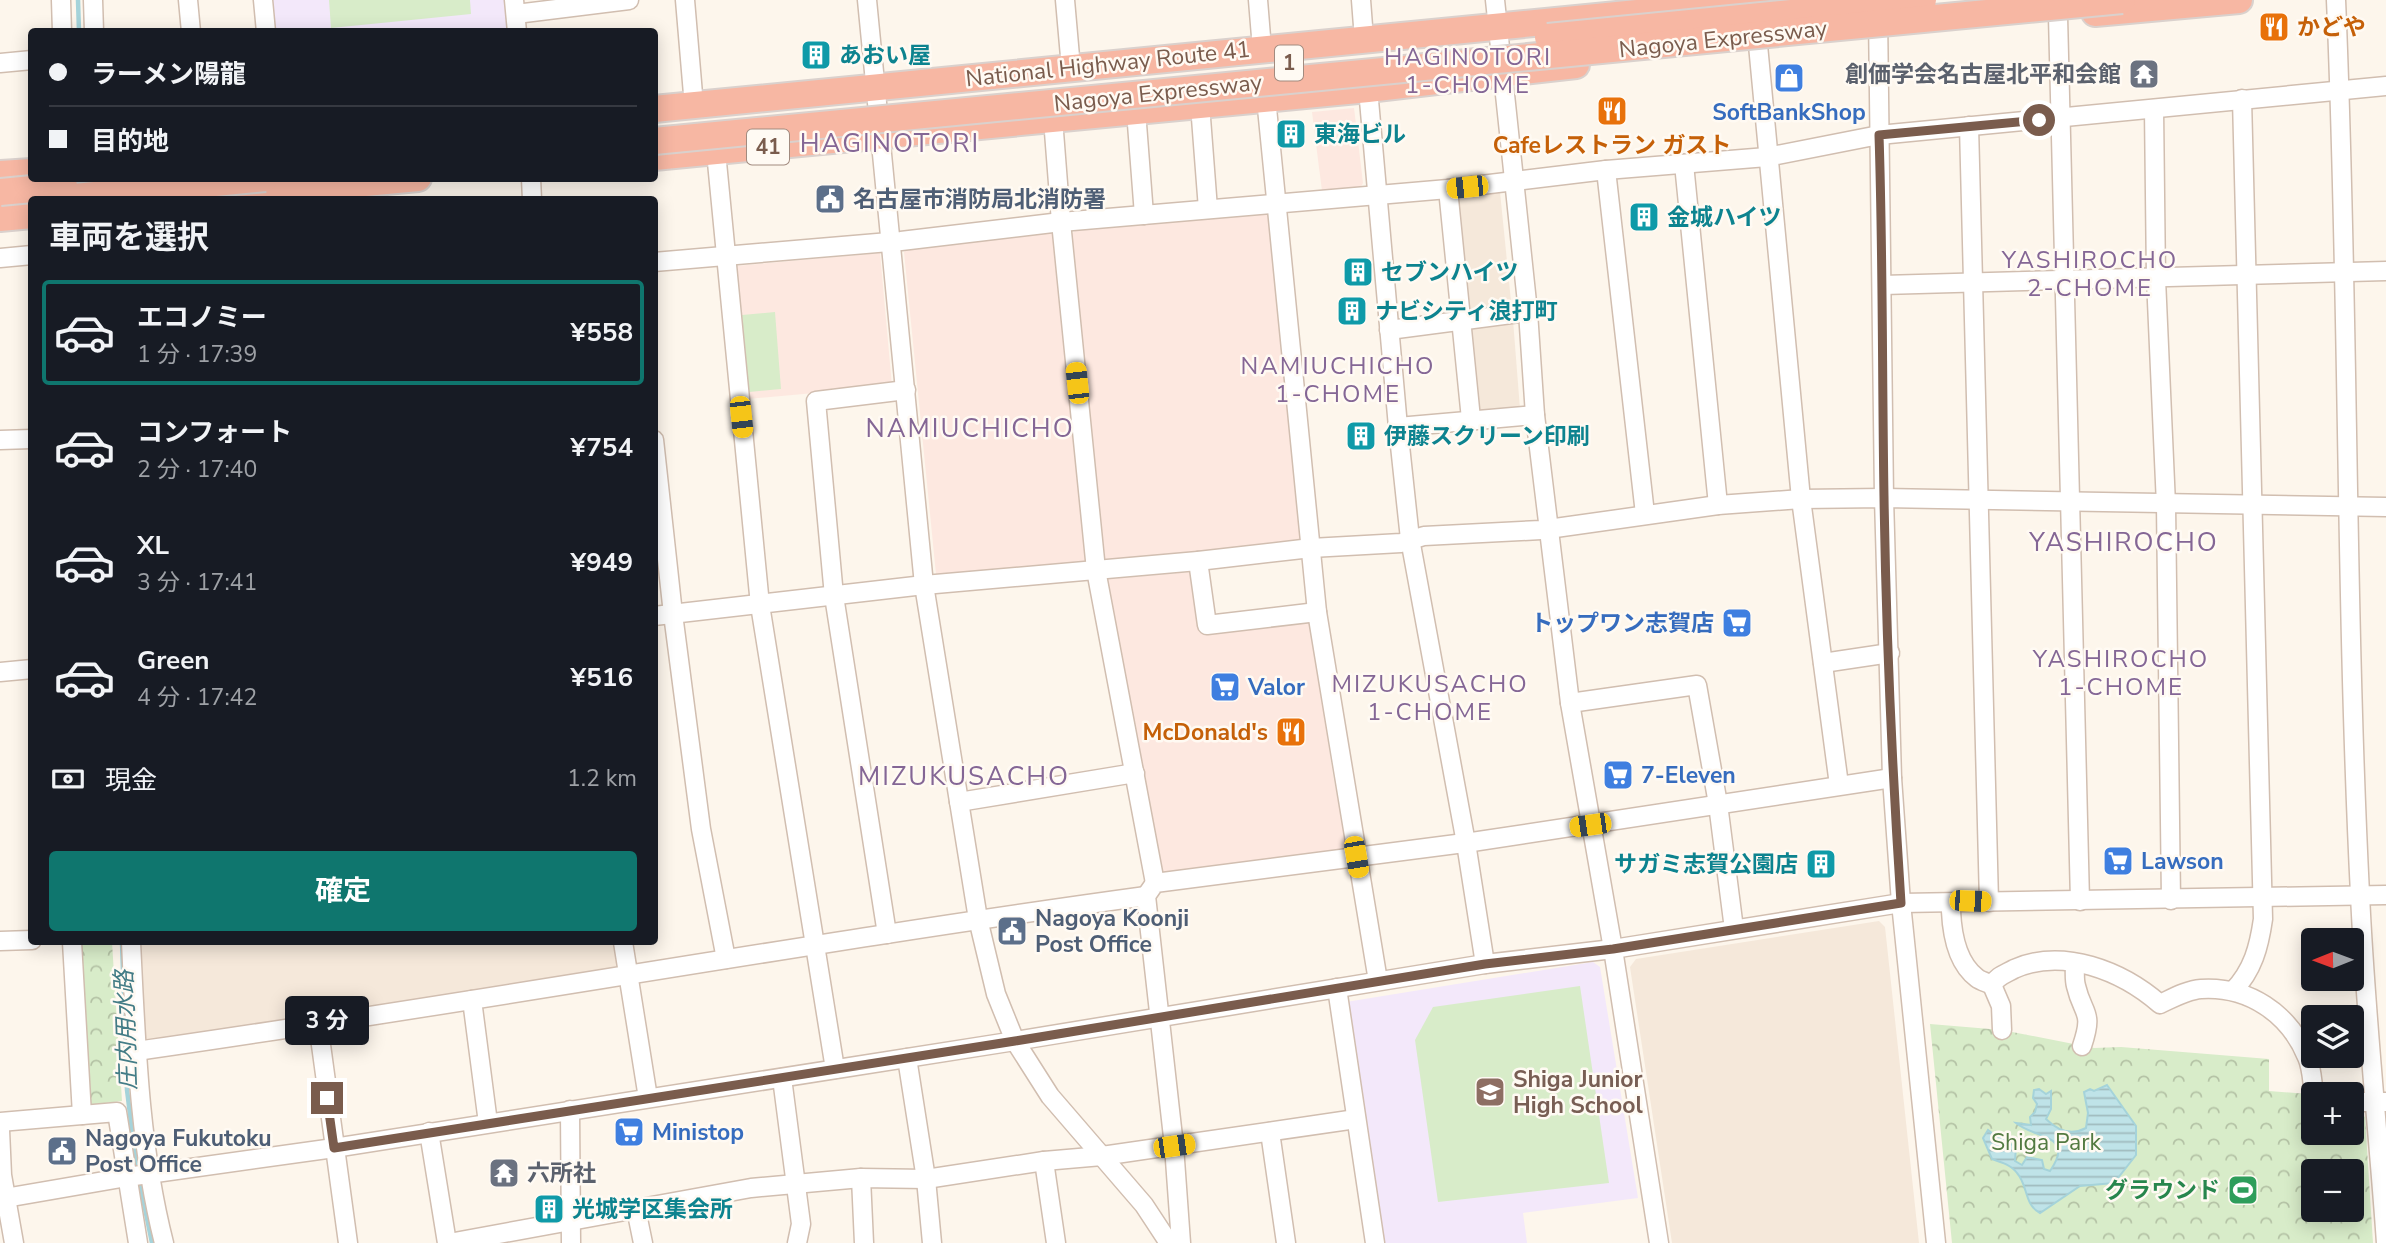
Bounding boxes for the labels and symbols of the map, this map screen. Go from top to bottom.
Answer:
restaurant icon: かどや [2257,10,2291,44]
place label: かどや [2297,12,2366,43]
street label: Nagoya Expressway [1617,13,1829,65]
street label: National Highway Route 41 [964,34,1252,94]
building icon: あおい屋 [799,38,833,72]
place label: あおい屋 [839,40,931,71]
district label: HAGINOTORI 1-CHOME [1384,41,1552,101]
road number: 1 [1275,46,1303,80]
temple icon: 創価学会名古屋北平和会館 [2127,57,2161,91]
place label: 創価学会名古屋北平和会館 [1845,59,2121,90]
shop icon: SoftBankShop [1772,61,1806,95]
street label: Nagoya Expressway [1052,67,1264,119]
restaurant icon: Cafeレストラン ガスト [1595,94,1629,128]
place label: SoftBankShop [1712,97,1866,128]
route start [2023,104,2055,136]
building icon: 東海ビル [1274,117,1308,151]
place label: 東海ビル [1314,119,1406,150]
district label: HAGINOTORI [800,126,980,161]
road number: 41 [747,130,789,164]
place label: Cafeレストラン ガスト [1493,130,1731,161]
car [1446,174,1489,200]
public building icon: 名古屋市消防局北消防署 [813,182,847,216]
place label: 名古屋市消防局北消防署 [853,184,1106,215]
building icon: 金城ハイツ [1627,200,1661,234]
place label: 金城ハイツ [1667,202,1782,233]
district label: YASHIROCHO 2-CHOME [2001,244,2178,304]
building icon: セブンハイツ [1341,255,1375,289]
place label: セブンハイツ [1381,257,1519,288]
building icon: ナビシティ浪打町 [1335,294,1369,328]
place label: ナビシティ浪打町 [1375,296,1558,327]
district label: NAMIUCHICHO 1-CHOME [1241,350,1435,410]
car [1065,361,1090,405]
car [729,395,754,439]
district label: NAMIUCHICHO [865,411,1075,446]
building icon: 伊藤スクリーン印刷 [1344,419,1378,453]
place label: 伊藤スクリーン印刷 [1384,421,1590,452]
district label: YASHIROCHO [2028,525,2219,560]
supermarket icon: トップワン志賀店 [1720,606,1754,640]
place label: トップワン志賀店 [1530,608,1714,639]
district label: YASHIROCHO 1-CHOME [2032,643,2209,703]
district label: MIZUKUSACHO 1-CHOME [1331,668,1529,728]
supermarket icon: Valor [1208,670,1242,704]
place label: Valor [1247,672,1305,703]
restaurant icon: McDonald's [1274,715,1308,749]
place label: McDonald's [1143,717,1268,748]
supermarket icon: 7-Eleven [1601,758,1635,792]
district label: MIZUKUSACHO [858,759,1070,794]
place label: 7-Eleven [1641,760,1736,791]
car [1568,812,1613,838]
car [1343,834,1370,880]
supermarket icon: Lawson [2101,844,2135,878]
place label: Lawson [2141,846,2224,877]
building icon: サガミ志賀公園店 [1804,847,1838,881]
place label: サガミ志賀公園店 [1614,849,1798,880]
car [1949,890,1992,912]
place label: Nagoya Koonji Post Office [1035,903,1189,960]
public building icon: Nagoya Koonji Post Office [995,914,1029,948]
north arrow [2301,928,2364,990]
water label: 庄内用水路 [108,967,144,1091]
callout: 3 分 [285,996,369,1046]
place label: Shiga Junior High School [1513,1064,1644,1121]
school or university icon: Shiga Junior High School [1473,1075,1507,1109]
route end [311,1082,343,1114]
supermarket icon: Ministop [612,1115,646,1149]
place label: Ministop [652,1117,744,1148]
place label: Nagoya Fukutoku Post Office [85,1123,272,1180]
park label: Shiga Park [1991,1127,2102,1158]
car [1152,1133,1197,1159]
public building icon: Nagoya Fukutoku Post Office [45,1134,79,1168]
temple icon: 六所社 [487,1156,521,1190]
place label: 六所社 [527,1158,596,1189]
sports icon: グラウンド [2226,1173,2260,1207]
place label: グラウンド [2105,1175,2220,1206]
building icon: 光城学区集会所 [532,1192,566,1226]
place label: 光城学区集会所 [572,1194,733,1225]

